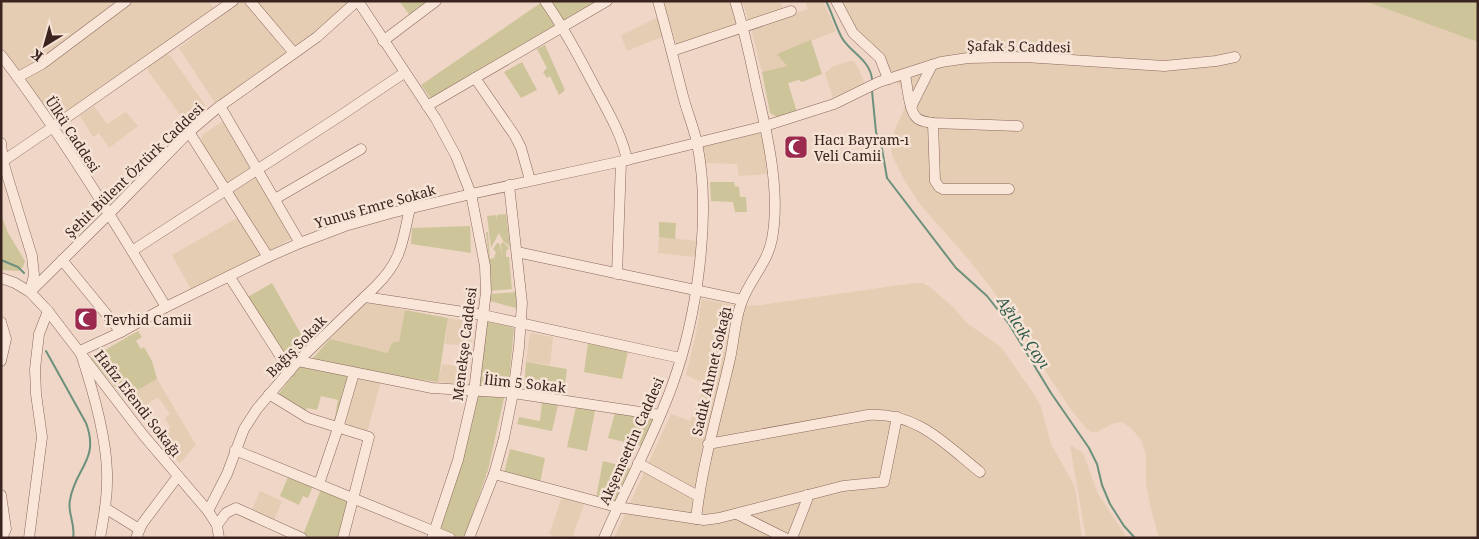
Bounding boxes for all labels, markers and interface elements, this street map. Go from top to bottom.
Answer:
north arrow [20,20,70,70]
street label: Şafak 5 Caddesi [967,36,1072,56]
text: K [26,45,47,66]
street label: Ülkü Caddesi [41,92,105,176]
street label: Şehit Bülent Öztürk Caddesi [60,98,208,242]
place label: Hacı Bayram-ı Veli Camii [814,130,909,165]
mosque icon: Hacı Bayram-ı Veli Camii [783,134,809,160]
street label: Yunus Emre Sokak [311,179,439,233]
street label: Menekşe Caddesi [448,285,480,402]
water label: Ağılcık Çayı [993,291,1055,372]
street label: Sadık Ahmet Sokağı [687,304,735,438]
mosque icon: Tevhid Camii [73,306,99,332]
place label: Tevhid Camii [104,310,192,329]
street label: Bağış Sokak [262,310,331,381]
street label: Hafız Efendi Sokağı [90,346,186,461]
street label: İlim 5 Sokak [483,369,568,397]
street label: Akşemsettin Caddesi [594,374,668,508]

